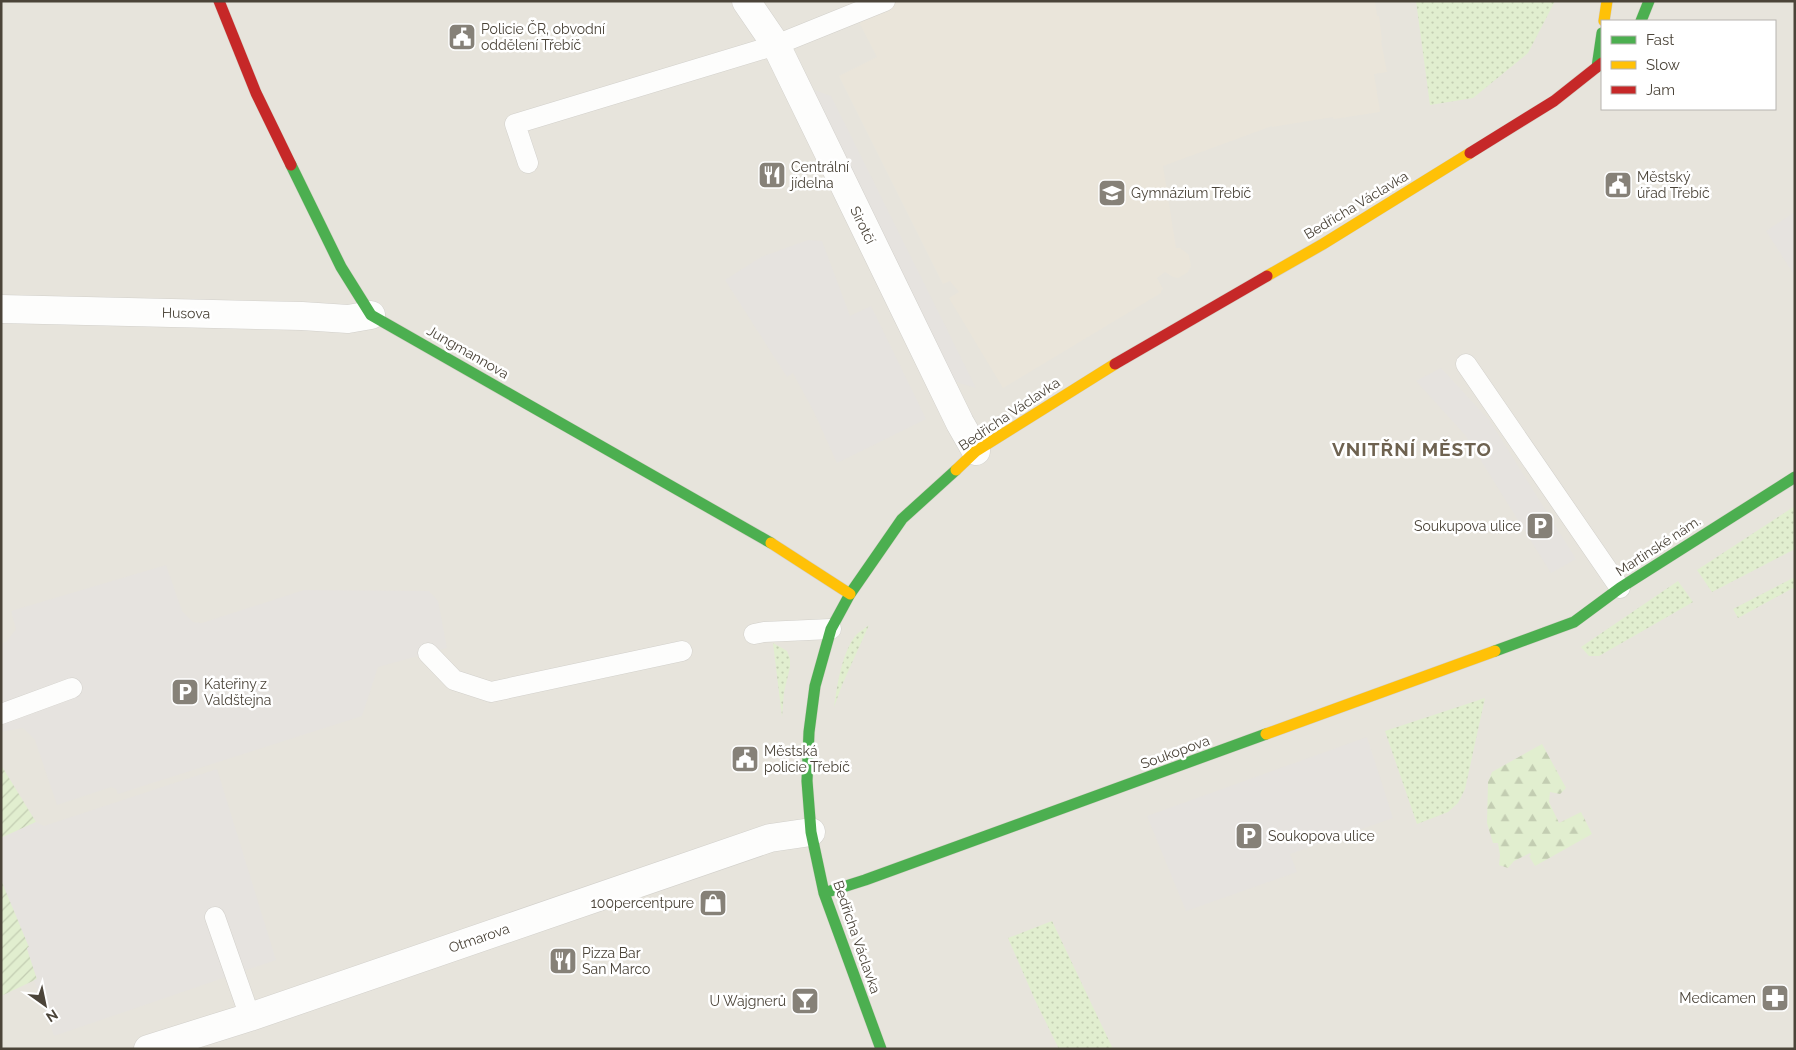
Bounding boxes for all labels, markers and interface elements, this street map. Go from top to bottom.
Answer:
place label: Policie ČR, obvodní oddělení Třebíč [481,19,606,53]
legend [1601,20,1776,110]
public building icon: Policie ČR, obvodní oddělení Třebíč [447,22,477,52]
text: Fast [1646,31,1674,49]
text: Slow [1646,56,1680,74]
text: Jam [1646,81,1675,99]
place label: Centrální jídelna [789,159,850,191]
restaurant icon: Centrální jídelna [757,160,787,190]
street label: Bedřicha Václavka [1301,168,1411,242]
place label: Městský úřad Třebíč [1637,169,1710,201]
public building icon: Městský úřad Třebíč [1603,170,1633,200]
school or university icon: Gymnázium Třebíč [1097,178,1127,208]
place label: Gymnázium Třebíč [1131,185,1252,201]
street label: Sirotčí [847,204,879,247]
street label: Husova [162,305,210,321]
street label: Jungmannova [424,322,512,382]
street label: Bedřicha Václavka [955,374,1063,454]
district label: VNITŘNÍ MĚSTO [1332,438,1492,460]
parking icon: Soukupova ulice [1525,511,1555,541]
street label: Martinské nám. [1613,513,1703,579]
place label: Soukupova ulice [1414,518,1521,534]
place label: Kateřiny z Valdštejna [204,676,271,708]
parking icon: Kateřiny z Valdštejna [170,677,200,707]
street label: Soukopova [1138,732,1212,772]
place label: Městská policie Třebíč [764,743,850,775]
public building icon: Městská policie Třebíč [730,744,760,774]
parking icon: Soukopova ulice [1234,821,1264,851]
place label: Soukopova ulice [1268,828,1375,844]
street label: Bedřicha Václavka [830,878,884,996]
shop icon: 100percentpure [698,888,728,918]
place label: 100percentpure [591,895,694,911]
street label: Otmarova [446,920,512,956]
place label: Pizza Bar San Marco [582,945,650,977]
restaurant icon: Pizza Bar San Marco [548,946,578,976]
north arrow [20,980,70,1030]
pharmacy icon: Medicamen [1760,983,1790,1013]
bar icon: U Wajgnerů [790,986,820,1016]
place label: Medicamen [1679,990,1756,1006]
place label: U Wajgnerů [709,993,786,1009]
text: N [43,1006,61,1026]

